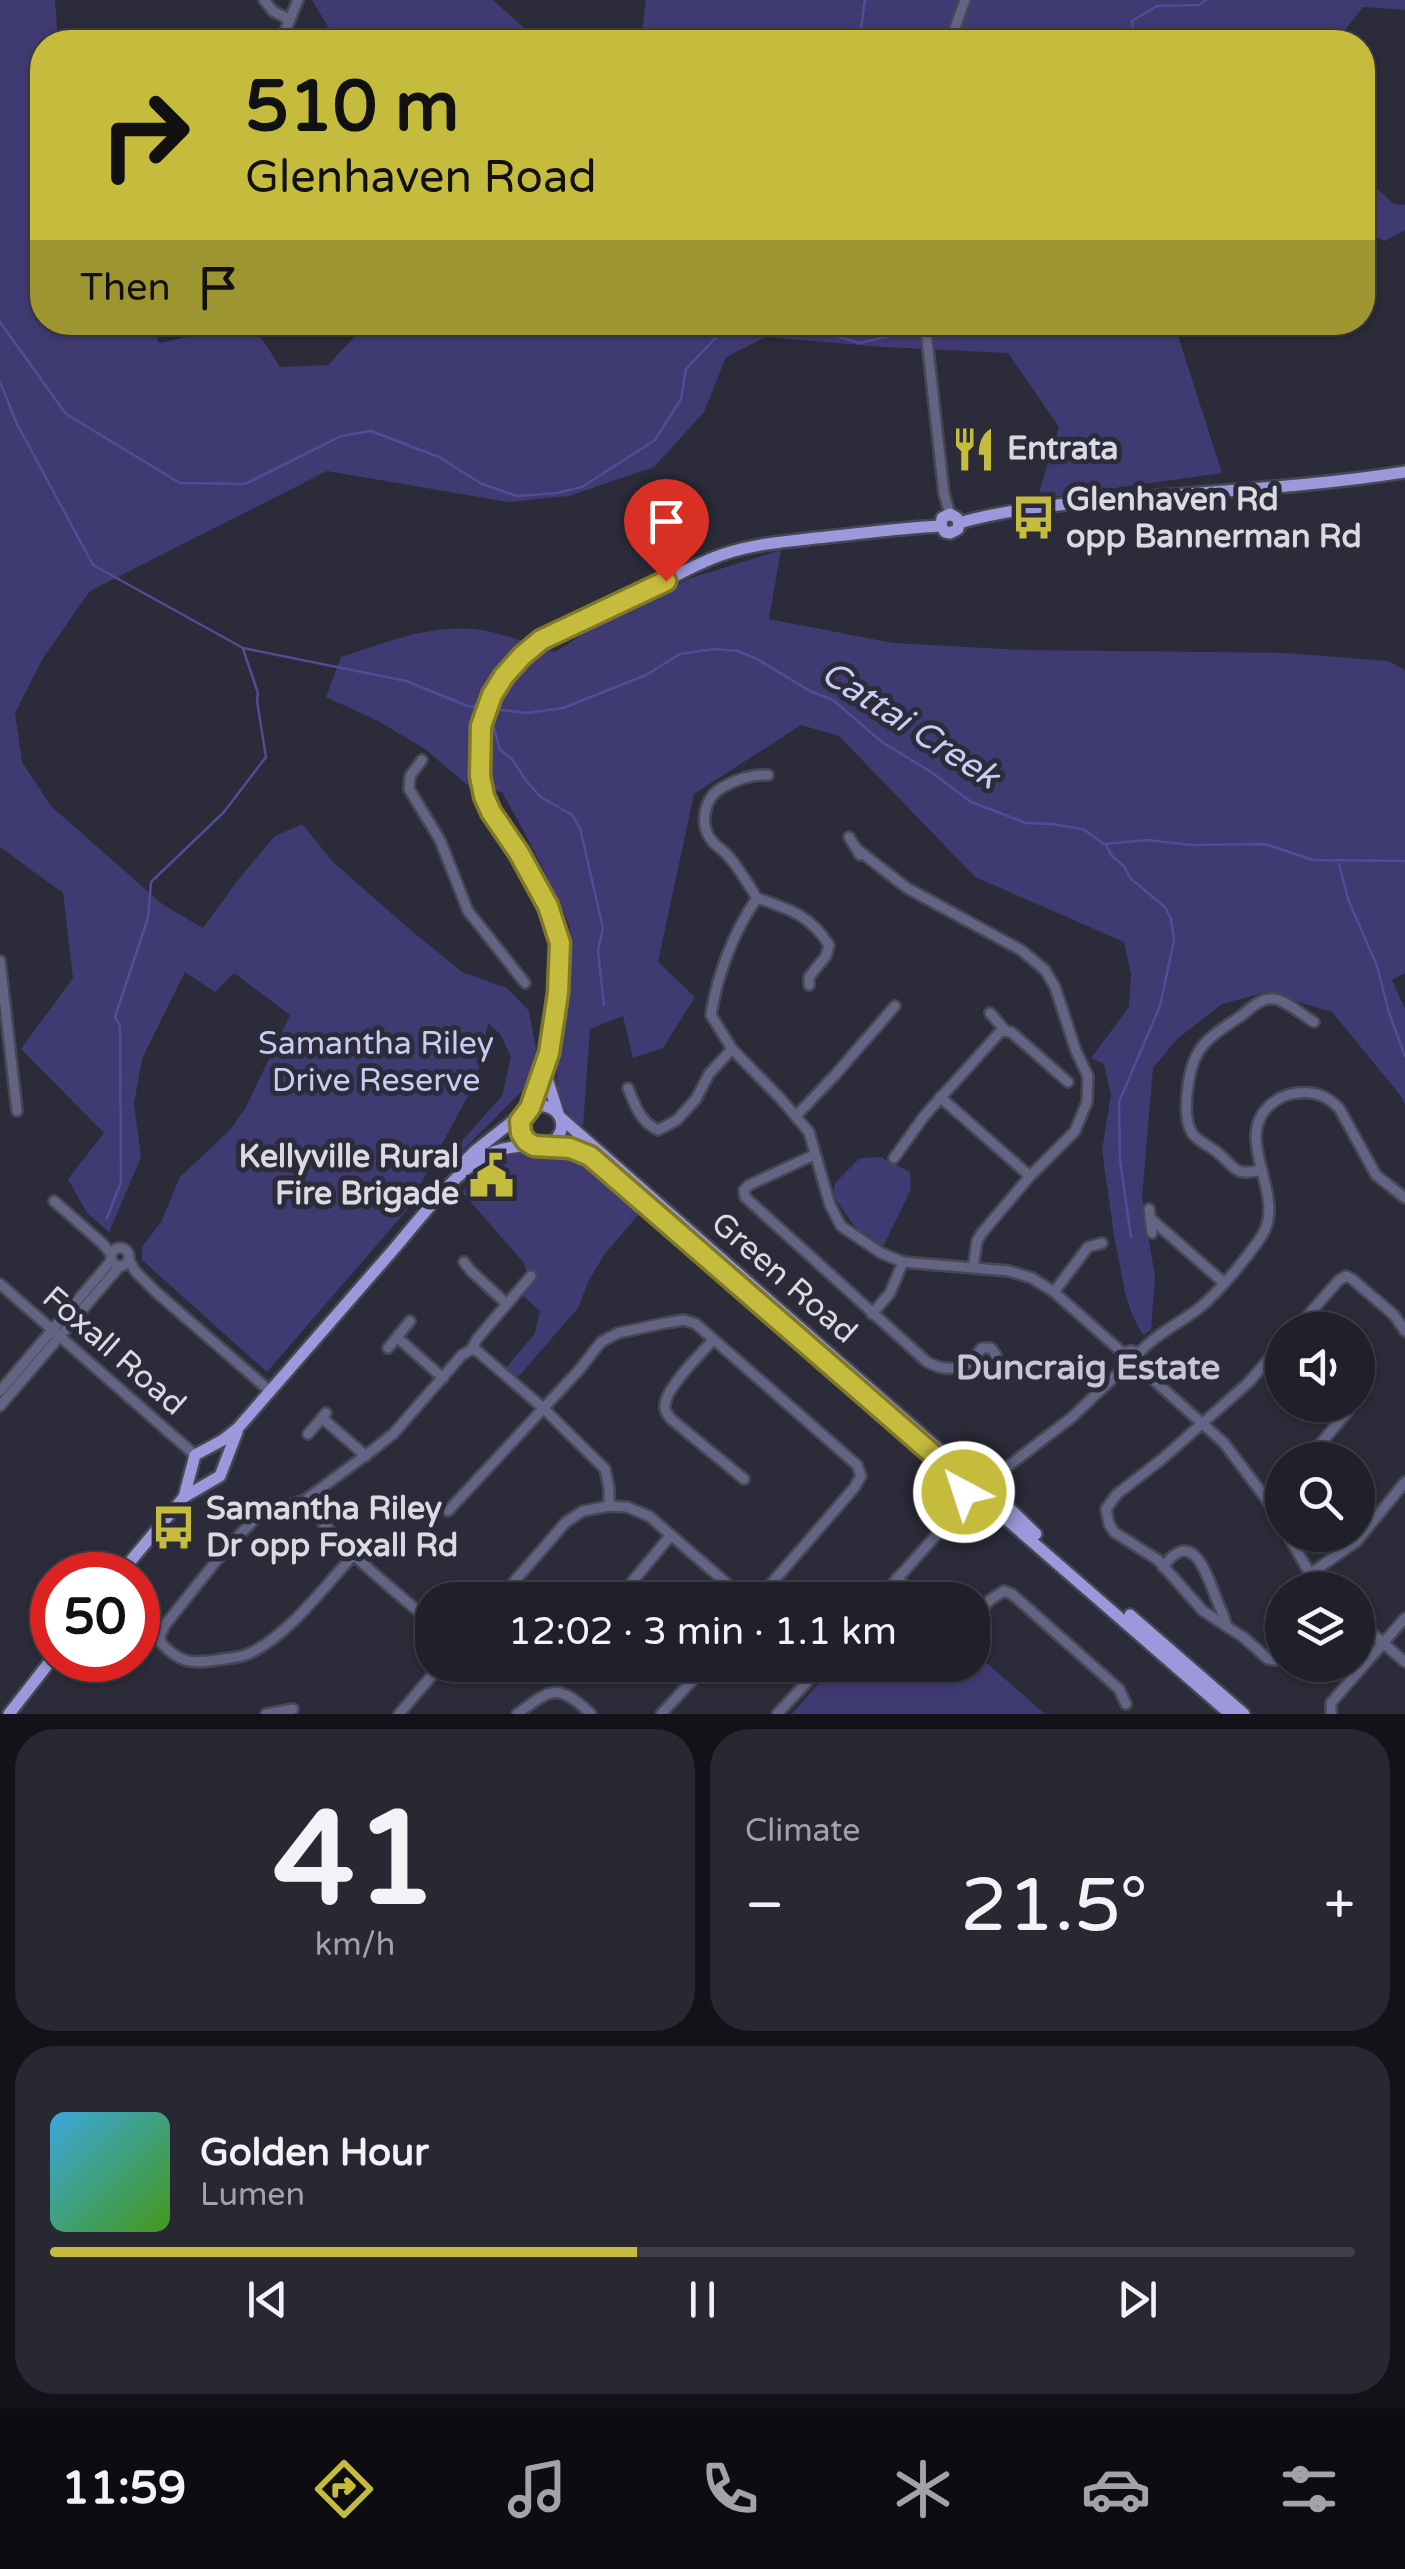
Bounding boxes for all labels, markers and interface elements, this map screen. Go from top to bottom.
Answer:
text: 510 m [245,66,459,150]
icon: right [80,70,210,200]
text: Glenhaven Road [245,151,597,205]
icon: arrive [191,260,246,315]
text: Then [80,265,171,311]
restaurant icon: Entrata [950,425,998,473]
place label: Entrata [1007,430,1119,468]
pin [624,479,709,582]
place label: Glenhaven Rd opp Bannerman Rd [1066,481,1362,556]
icon: arrive [639,494,694,549]
bus stop icon: Glenhaven Rd opp Bannerman Rd [1009,494,1057,542]
water label: Cattai Creek [813,652,1009,800]
park label: Samantha Riley Drive Reserve [258,1025,494,1100]
place label: Kellyville Rural Fire Brigade [239,1138,459,1213]
public building icon: Kellyville Rural Fire Brigade [468,1151,516,1199]
street label: Green Road [703,1204,865,1352]
street label: Foxall Road [35,1279,193,1423]
map controls [1265,1312,1375,1682]
button: sound [1265,1312,1375,1422]
district label: Duncraig Estate [956,1347,1220,1389]
position arrow [912,1440,1016,1544]
button: search [1265,1442,1375,1552]
place label: Samantha Riley Dr opp Foxall Rd [206,1490,458,1565]
bus stop icon: Samantha Riley Dr opp Foxall Rd [149,1503,197,1551]
speed limit sign: 50 [30,1552,160,1682]
button: layers [1265,1572,1375,1682]
text: 12:02 · 3 min · 1.1 km [508,1609,897,1655]
text: 41 [273,1783,437,1939]
text: Climate [745,1812,860,1850]
text: 21.5° [960,1861,1148,1951]
text: − [745,1873,784,1939]
text: + [1324,1873,1355,1939]
text: km/h [315,1926,395,1964]
text: Golden Hour [200,2130,429,2176]
text: Lumen [200,2176,305,2214]
icon: previous [240,2272,295,2327]
icon: pause [675,2272,730,2327]
icon: next [1110,2272,1165,2327]
icon: directions [309,2454,379,2524]
icon: music [502,2454,572,2524]
icon: phone [695,2454,765,2524]
icon: climate [888,2454,958,2524]
icon: car [1081,2454,1151,2524]
icon: filters [1274,2454,1344,2524]
text: 11:59 [61,2462,186,2516]

